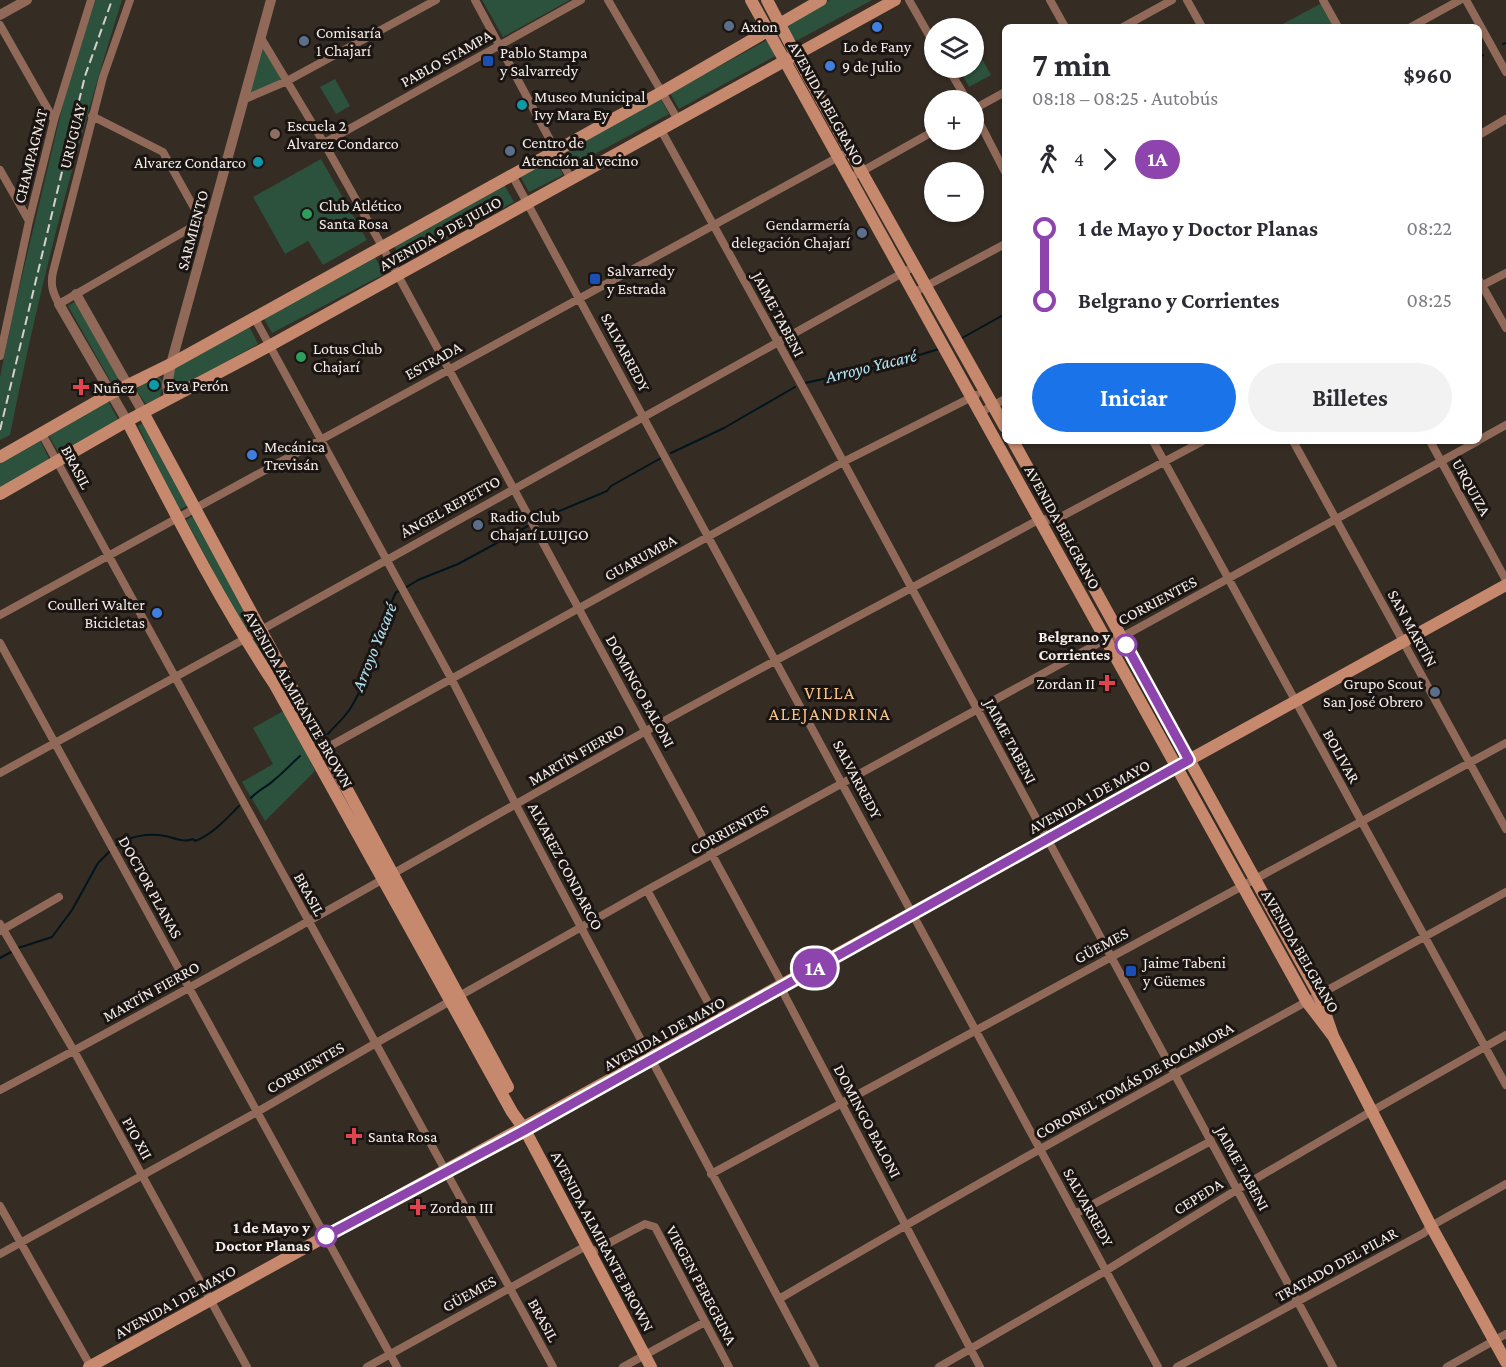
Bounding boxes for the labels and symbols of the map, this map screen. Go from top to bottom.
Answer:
place label: Axion [741,18,778,35]
marker: Axion [722,19,736,33]
marker: Lo de Fany [870,20,884,34]
place label: Comisaría 1 Chajarí [316,24,382,60]
street label: PABLO STAMPA [398,26,496,90]
marker: Comisaría 1 Chajarí [297,34,311,48]
street label: AVENIDA BELGRANO [785,38,868,168]
place label: Lo de Fany [843,38,912,56]
place label: Pablo Stampa y Salvarredy [499,44,588,80]
marker: Pablo Stampa y Salvarredy [481,54,495,68]
place label: 9 de Julio [842,58,901,76]
marker: 9 de Julio [823,59,837,73]
place label: Museo Municipal Ivy Mara Ey [534,88,645,124]
marker: Museo Municipal Ivy Mara Ey [515,98,529,112]
street label: URUGUAY [56,101,89,170]
street label: CHAMPAGNAT [11,107,50,205]
place label: Escuela 2 Alvarez Condarco [287,117,399,152]
marker: Escuela 2 Alvarez Condarco [268,127,282,141]
place label: Centro de Atención al vecino [522,134,638,169]
marker: Centro de Atención al vecino [503,144,517,158]
place label: Alvarez Condarco [134,154,246,171]
marker: Alvarez Condarco [251,155,265,169]
street label: SARMIENTO [174,188,211,272]
street label: AVENIDA 9 DE JULIO [376,193,505,275]
place label: Club Atlético Santa Rosa [319,197,402,232]
marker: Club Atlético Santa Rosa [300,207,314,221]
place label: Gendarmería delegación Chajarí [731,216,851,252]
marker: Gendarmería delegación Chajarí [855,226,869,240]
place label: Salvarredy y Estrada [606,262,675,298]
street label: JAIME TABENI [747,267,808,360]
marker: Salvarredy y Estrada [588,272,602,286]
street label: SALVARREDY [598,310,654,395]
street label: ESTRADA [402,338,465,383]
place label: Lotus Club Chajarí [313,340,382,376]
water label: Arroyo Yacaré [822,345,920,387]
marker: Lotus Club Chajarí [294,350,308,364]
place label: Eva Perón [166,377,229,394]
marker: Eva Perón [147,378,161,392]
place label: Nuñez [93,379,135,396]
marker: Nuñez [74,380,88,394]
place label: Mecánica Trevisán [264,438,326,473]
street label: BRASIL [58,443,95,492]
marker: Mecánica Trevisán [245,448,259,462]
street label: URQUIZA [1449,456,1495,519]
street label: AVENIDA BELGRANO [1021,462,1104,592]
street label: ÁNGEL REPETTO [397,472,503,541]
place label: Radio Club Chajarí LU1JGO [490,508,589,544]
marker: Radio Club Chajarí LU1JGO [471,518,485,532]
street label: GUARUMBA [601,530,680,584]
street label: CORRIENTES [1115,573,1200,628]
street label: SAN MARTÍN [1385,587,1441,670]
place label: Coulleri Walter Bicicletas [47,596,145,631]
water label: Arroyo Yacaré [347,599,401,695]
marker: Coulleri Walter Bicicletas [150,606,164,620]
street label: AVENIDA ALMIRANTE BROWN [241,608,356,791]
place label: Belgrano y Corrientes [1038,628,1110,663]
street label: DOMINGO BALONI [603,632,679,750]
marker: Belgrano y Corrientes [1115,634,1137,656]
place label: Zordan II [1036,675,1095,692]
place label: Grupo Scout San José Obrero [1323,675,1424,711]
marker: Zordan II [1100,676,1114,690]
district label: VILLA ALEJANDRINA [769,683,891,724]
marker: Grupo Scout San José Obrero [1428,685,1442,699]
street label: JAIME TABENI [979,694,1040,787]
street label: MARTÍN FIERRO [525,720,627,789]
street label: BOLIVAR [1320,726,1363,786]
street label: SALVARREDY [830,737,886,822]
street label: AVENIDA 1 DE MAYO [1026,756,1153,837]
street label: ALVAREZ CONDARCO [525,800,606,933]
street label: CORRIENTES [687,801,771,858]
street label: DOCTOR PLANAS [115,833,186,941]
street label: BRASIL [291,870,328,919]
street label: AVENIDA BELGRANO [1258,887,1343,1016]
street label: GÜEMES [1071,924,1131,967]
line badge: 1A [788,948,842,988]
place label: Jaime Tabeni y Güemes [1141,954,1226,990]
street label: MARTÍN FIERRO [100,958,202,1025]
marker: Jaime Tabeni y Güemes [1124,964,1138,978]
street label: AVENIDA 1 DE MAYO [601,993,728,1074]
street label: CORONEL TOMÁS DE ROCAMORA [1032,1018,1237,1142]
street label: CORRIENTES [263,1038,347,1096]
street label: DOMINGO BALONI [831,1062,905,1181]
street label: PIO XII [119,1114,156,1162]
street label: JAIME TABENI [1211,1121,1273,1214]
marker: Santa Rosa [345,1127,363,1145]
place label: Santa Rosa [368,1128,438,1145]
street label: AVENIDA ALMIRANTE BROWN [548,1148,657,1334]
street label: SALVARREDY [1060,1165,1117,1250]
street label: CEPEDA [1171,1174,1227,1218]
place label: Zordan III [430,1199,494,1216]
marker: Zordan III [411,1200,425,1214]
place label: 1 de Mayo y Doctor Planas [215,1219,310,1254]
street label: VIRGEN PEREGRINA [663,1223,741,1349]
street label: TRATADO DEL PILAR [1272,1224,1400,1305]
marker: 1 de Mayo y Doctor Planas [315,1225,337,1247]
street label: AVENIDA 1 DE MAYO [112,1261,239,1342]
street label: GÜEMES [439,1272,499,1315]
street label: BRASIL [525,1296,562,1345]

